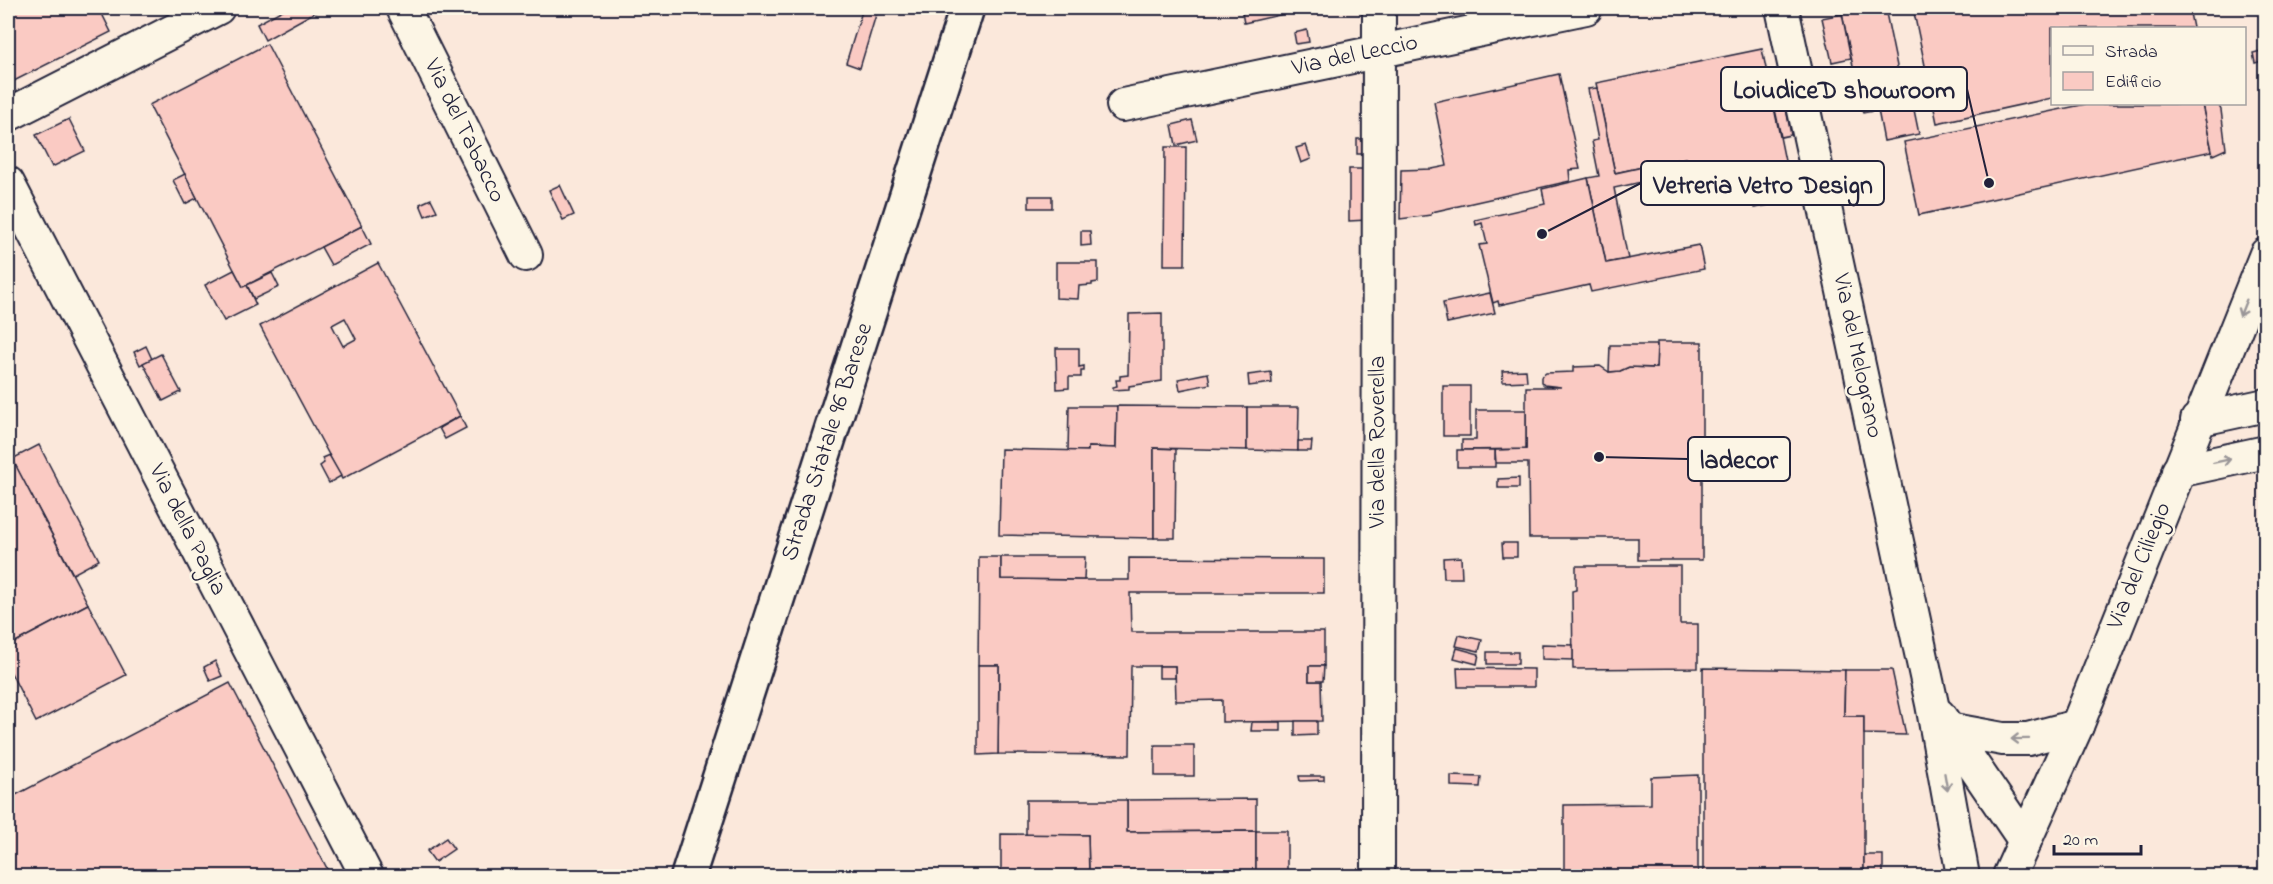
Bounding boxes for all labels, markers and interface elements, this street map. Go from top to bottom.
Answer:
street label: Via del Leccio [1288,26,1421,87]
legend [2051,27,2246,105]
text: Strada [2105,40,2158,66]
street label: Via del Tabacco [414,52,514,209]
callout: LoiudiceD showroom [1721,67,1967,111]
text: Edificio [2105,70,2161,96]
text: LoiudiceD showroom [1733,73,1955,111]
callout: Vetreria Vetro Design [1641,161,1884,205]
text: Vetreria Vetro Design [1652,168,1873,207]
street label: Via del Melograno [1822,270,1892,442]
one-way arrow [2237,298,2248,317]
street label: Strada Statale 96 Barese [773,318,883,566]
street label: Via della Roverella [1361,356,1396,529]
callout: ladecor [1688,437,1790,481]
text: ladecor [1700,443,1779,481]
one-way arrow [2212,455,2231,467]
street label: Via della Paglia [138,457,235,602]
street label: Via del Ciliegio [2098,497,2181,636]
one-way arrow [2010,733,2030,745]
one-way arrow [1941,772,1952,792]
scale bar [2054,818,2141,856]
text: 20 m [2063,828,2098,854]

